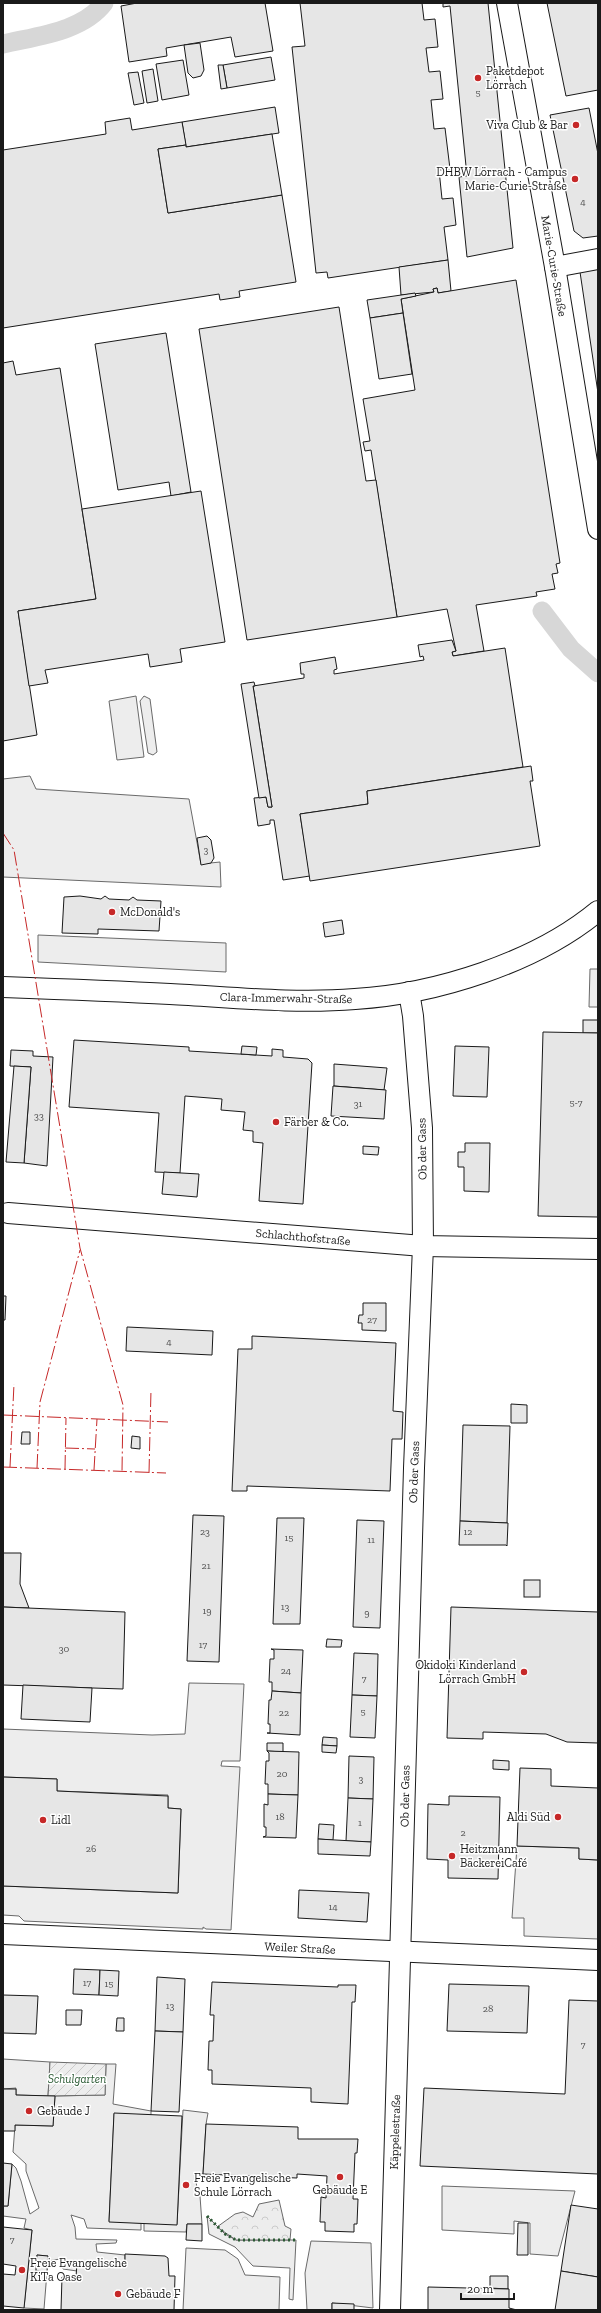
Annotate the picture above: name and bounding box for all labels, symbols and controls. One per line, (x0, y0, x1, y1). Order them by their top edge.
place label: Paketdepot Lörrach (486, 64, 545, 92)
marker: Paketdepot Lörrach (473, 73, 483, 83)
house number: 5 (475, 87, 481, 99)
place label: Viva Club & Bar (485, 118, 568, 132)
marker: Viva Club & Bar (571, 120, 581, 130)
place label: DHBW Lörrach - Campus Marie-Curie-Straße (436, 165, 567, 193)
marker: DHBW Lörrach - Campus Marie-Curie-Straße (570, 174, 580, 184)
house number: 4 (580, 196, 586, 208)
street label: Marie-Curie-Straße (538, 214, 570, 318)
house number: 3 (204, 844, 209, 856)
place label: McDonald's (120, 905, 180, 919)
marker: McDonald's (107, 907, 117, 917)
street label: Clara-Immerwahr-Straße (220, 990, 353, 1006)
house number: 5-7 (570, 1097, 583, 1109)
house number: 31 (354, 1098, 363, 1110)
house number: 33 (34, 1110, 44, 1122)
place label: Färber & Co. (284, 1115, 349, 1129)
marker: Färber & Co. (271, 1117, 281, 1127)
street label: Ob der Gass (414, 1118, 430, 1180)
street label: Schlachthofstraße (255, 1226, 351, 1248)
house number: 27 (367, 1314, 377, 1326)
house number: 4 (166, 1336, 172, 1348)
street label: Ob der Gass (406, 1441, 422, 1503)
house number: 23 (200, 1526, 210, 1538)
house number: 12 (464, 1526, 473, 1538)
house number: 15 (285, 1532, 293, 1544)
house number: 11 (367, 1534, 375, 1546)
house number: 21 (202, 1560, 211, 1572)
house number: 13 (281, 1601, 289, 1613)
house number: 19 (202, 1605, 212, 1617)
house number: 9 (364, 1607, 370, 1619)
house number: 17 (199, 1639, 207, 1651)
house number: 30 (59, 1643, 70, 1655)
place label: Okidoki Kinderland Lörrach GmbH (415, 1658, 516, 1686)
house number: 24 (281, 1665, 292, 1677)
marker: Okidoki Kinderland Lörrach GmbH (519, 1667, 529, 1677)
house number: 7 (362, 1673, 367, 1685)
house number: 5 (360, 1706, 366, 1718)
house number: 22 (279, 1707, 289, 1719)
street label: Ob der Gass (397, 1765, 413, 1827)
house number: 20 (277, 1768, 288, 1780)
house number: 3 (359, 1773, 364, 1785)
place label: Aldi Süd (507, 1810, 550, 1824)
house number: 18 (275, 1811, 285, 1823)
marker: Aldi Süd (553, 1812, 563, 1822)
place label: Lidl (51, 1813, 71, 1827)
marker: Lidl (38, 1815, 48, 1825)
house number: 1 (358, 1817, 362, 1829)
house number: 2 (460, 1827, 466, 1839)
place label: Heitzmann BäckereiCafé (460, 1842, 527, 1870)
house number: 26 (86, 1843, 96, 1855)
marker: Heitzmann BäckereiCafé (447, 1851, 457, 1861)
house number: 14 (328, 1901, 338, 1913)
street label: Weiler Straße (264, 1939, 336, 1957)
house number: 17 (83, 1977, 91, 1989)
house number: 15 (105, 1978, 113, 1990)
house number: 13 (166, 2000, 174, 2012)
house number: 28 (483, 2003, 493, 2015)
house number: 7 (581, 2039, 586, 2051)
park label: Schulgarten (48, 2072, 106, 2086)
street label: Käppelestraße (387, 2094, 403, 2170)
place label: Gebäude J (37, 2104, 91, 2118)
marker: Gebäude J (24, 2106, 34, 2116)
place label: Freie Evangelische Schule Lörrach (194, 2171, 291, 2199)
marker: Gebäude E (335, 2172, 345, 2182)
marker: Freie Evangelische Schule Lörrach (181, 2180, 191, 2190)
place label: Gebäude E (313, 2183, 367, 2197)
house number: 7 (10, 2234, 15, 2246)
place label: Freie Evangelische KiTa Oase (30, 2256, 127, 2284)
marker: Freie Evangelische KiTa Oase (17, 2265, 27, 2275)
scale bar (461, 2275, 514, 2301)
text: 20 m (467, 2282, 494, 2296)
place label: Gebäude F (126, 2287, 181, 2301)
marker: Gebäude F (113, 2289, 123, 2299)

